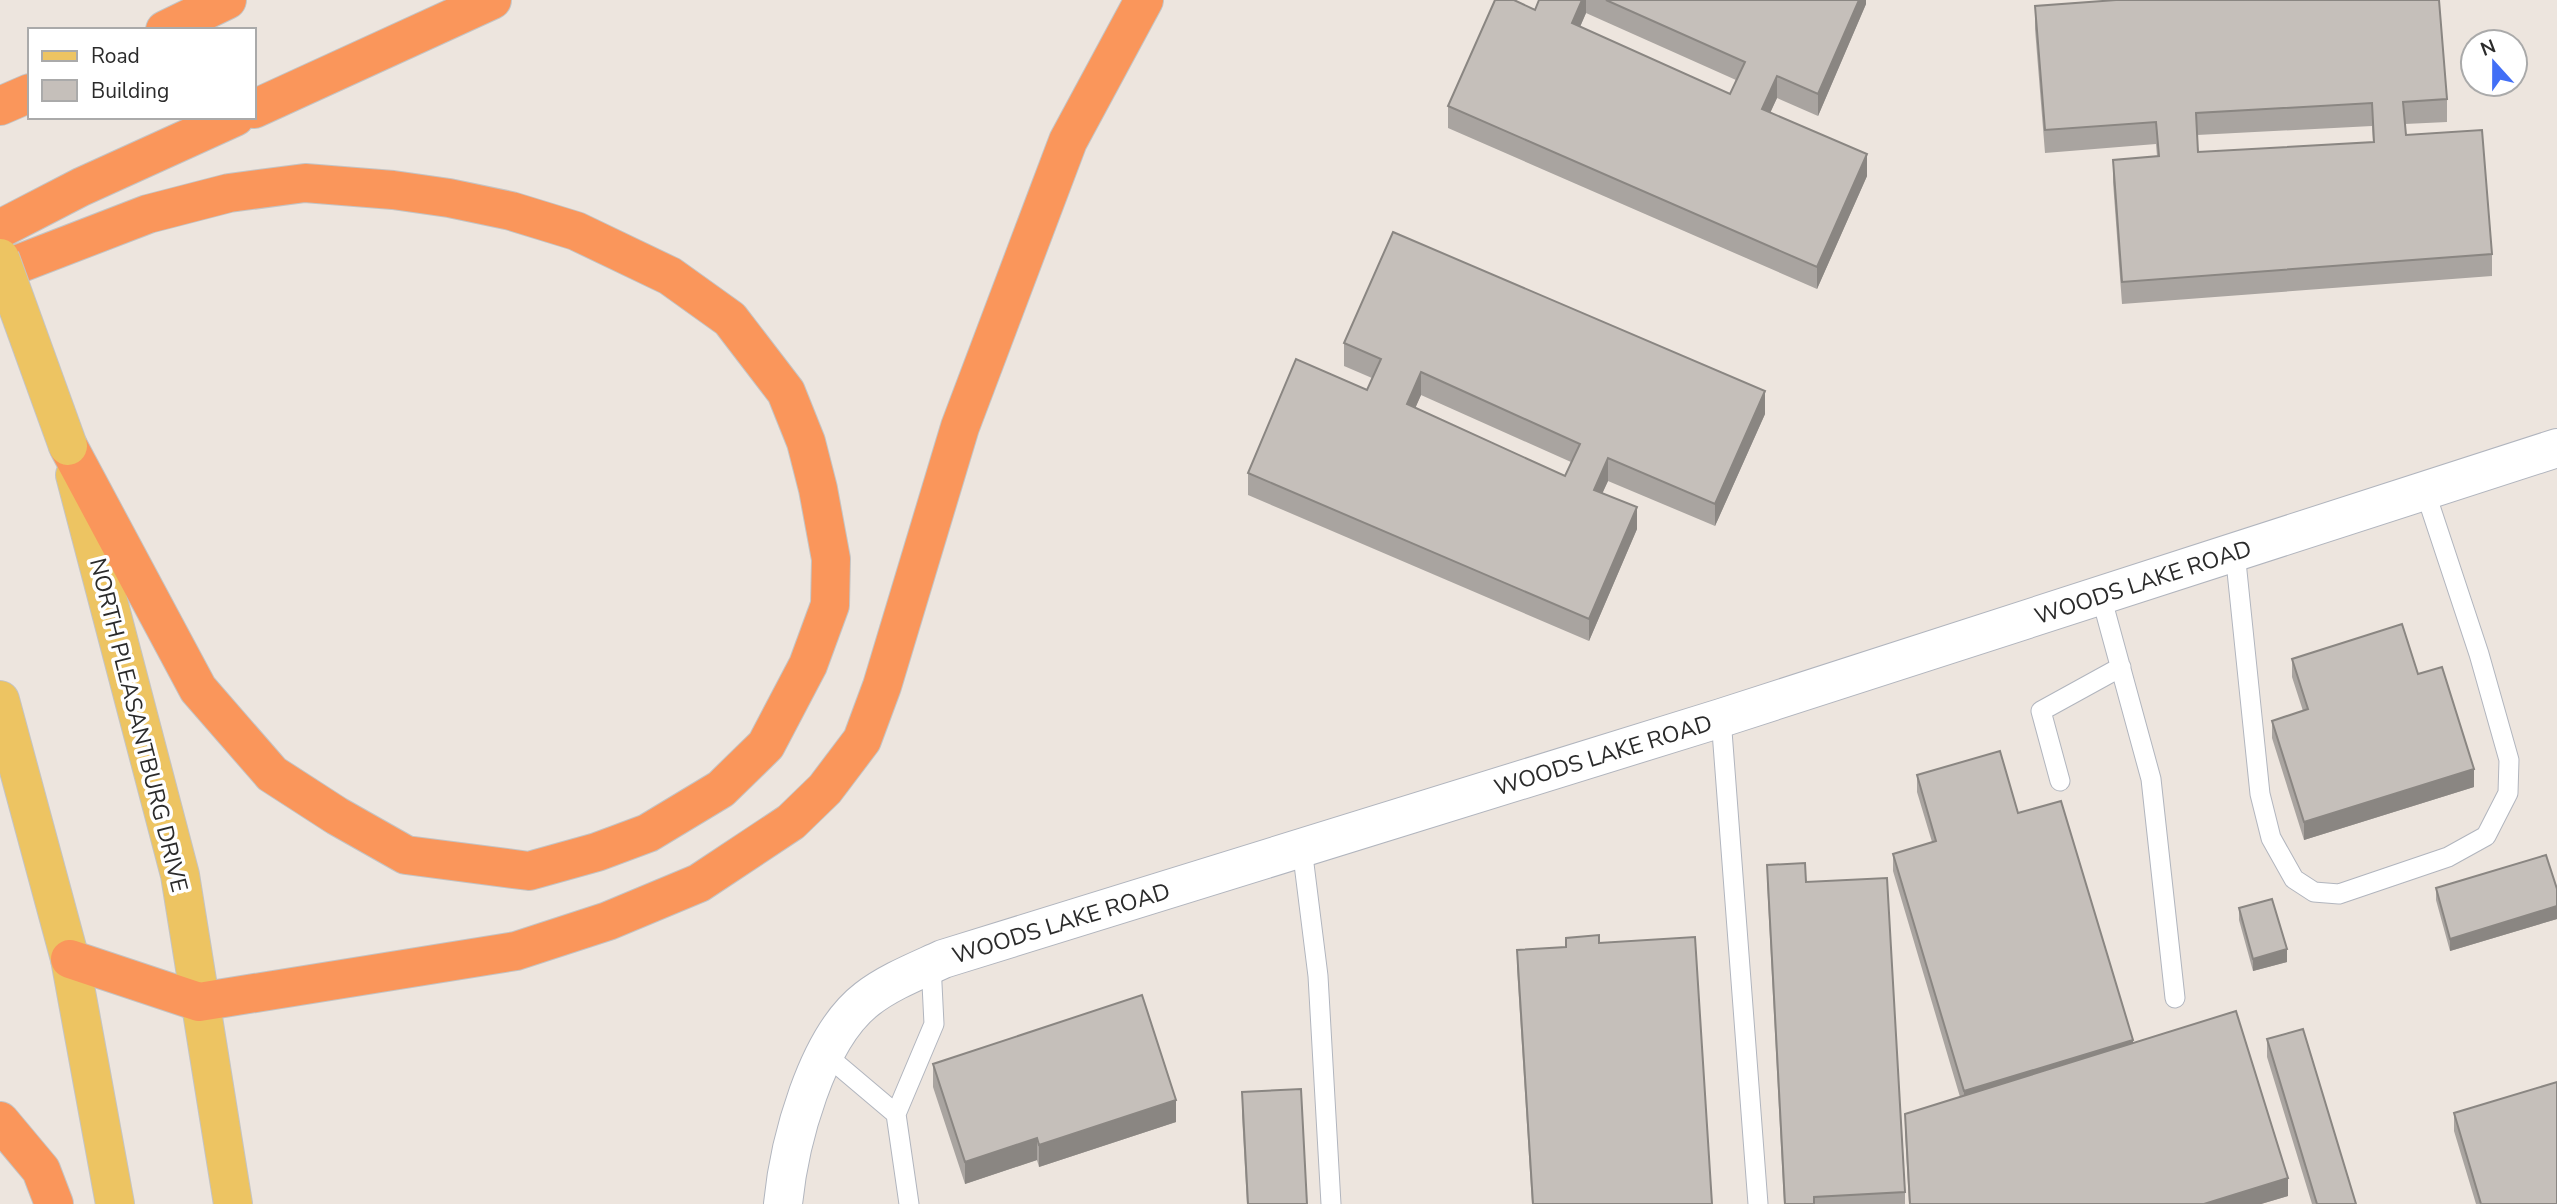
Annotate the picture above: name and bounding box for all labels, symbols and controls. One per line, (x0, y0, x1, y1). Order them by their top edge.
legend (28, 28, 256, 119)
north arrow (2459, 28, 2529, 98)
text: N (2477, 33, 2500, 63)
text: Road (91, 42, 140, 70)
text: Building (91, 77, 169, 105)
street label: WOODS LAKE ROAD (2031, 533, 2256, 632)
street label: NORTH PLEASANTBURG DRIVE (82, 555, 195, 895)
street label: WOODS LAKE ROAD (1490, 708, 1716, 803)
street label: WOODS LAKE ROAD (948, 876, 1174, 971)

